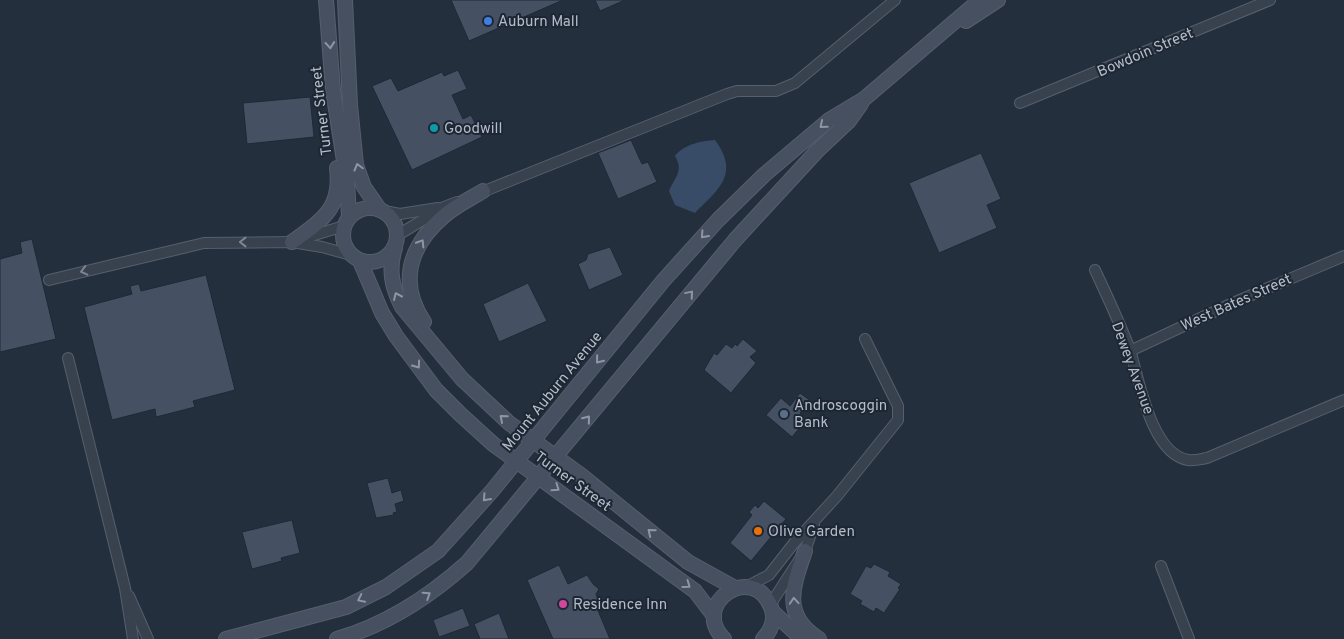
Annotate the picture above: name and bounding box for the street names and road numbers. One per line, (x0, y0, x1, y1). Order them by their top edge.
street label: Bowdoin Street (1095, 25, 1197, 82)
street label: Turner Street (308, 65, 337, 157)
street label: West Bates Street (1178, 270, 1295, 336)
street label: Dewey Avenue (1106, 320, 1157, 418)
street label: Mount Auburn Avenue (499, 328, 607, 456)
street label: Turner Street (530, 448, 614, 516)

